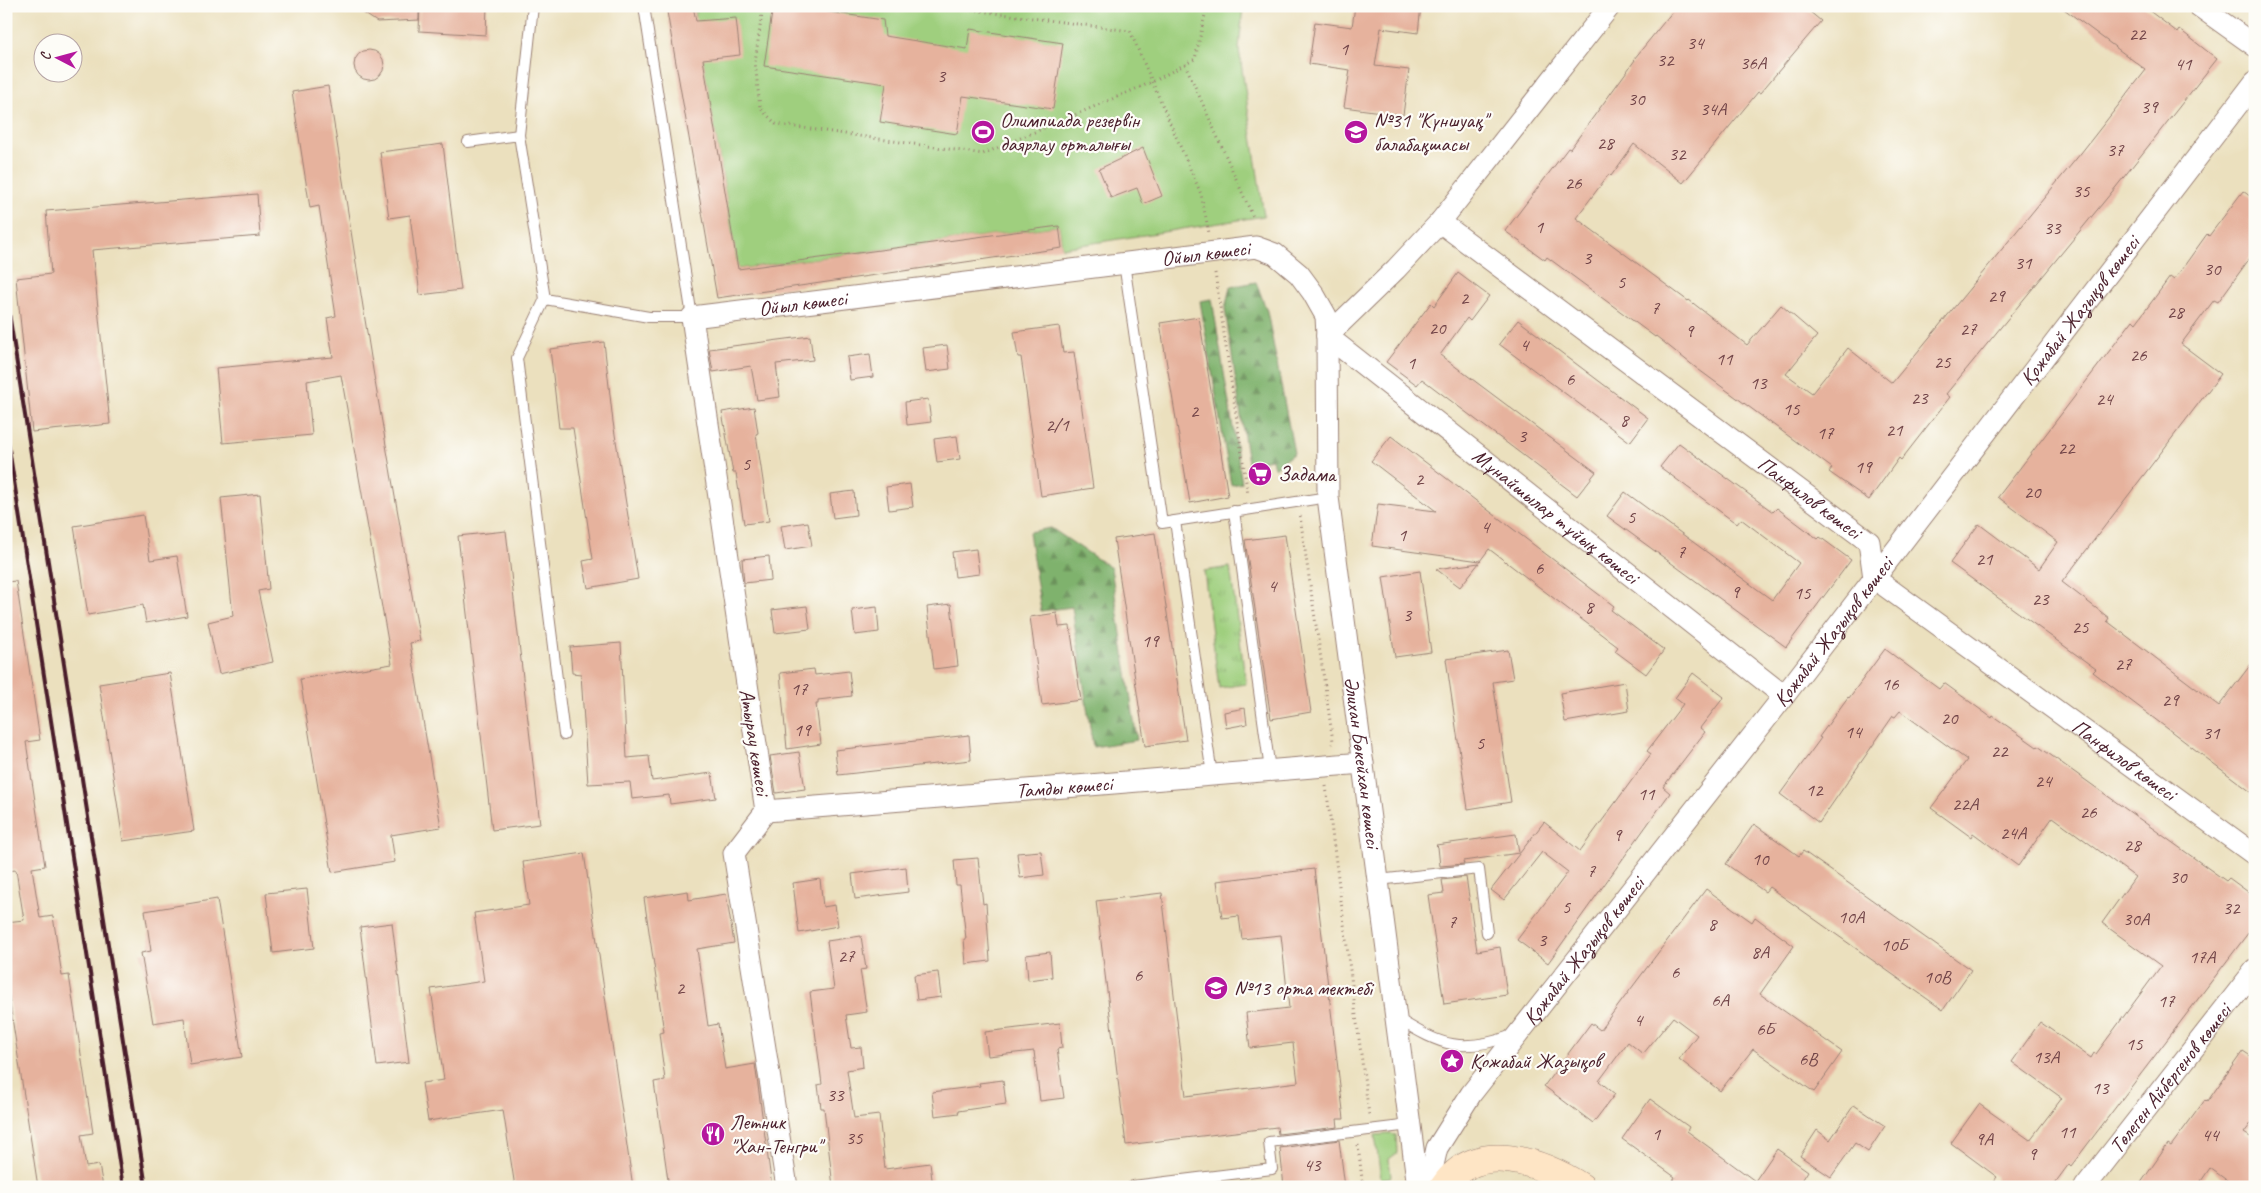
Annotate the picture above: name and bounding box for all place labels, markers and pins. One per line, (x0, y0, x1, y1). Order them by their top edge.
place label: Олимпиада резервін даярлау орталығы (1000, 107, 1141, 157)
place label: №31 "Күншуақ" балабақшасы (1374, 107, 1491, 157)
sports icon: Олимпиада резервін даярлау орталығы (970, 119, 996, 145)
school or university icon: №31 "Күншуақ" балабақшасы (1343, 119, 1369, 145)
supermarket icon: Задама (1247, 461, 1273, 487)
place label: Задама (1278, 461, 1338, 487)
school or university icon: №13 орта мектебі (1203, 975, 1229, 1001)
place label: №13 орта мектебі (1234, 975, 1375, 1001)
place icon: Қожабай Жазықов (1439, 1048, 1465, 1074)
place label: Қожабай Жазықов (1470, 1048, 1605, 1075)
place label: Летник "Хан-Тенгри" (730, 1109, 826, 1159)
restaurant icon: Летник "Хан-Тенгри" (700, 1121, 726, 1147)

